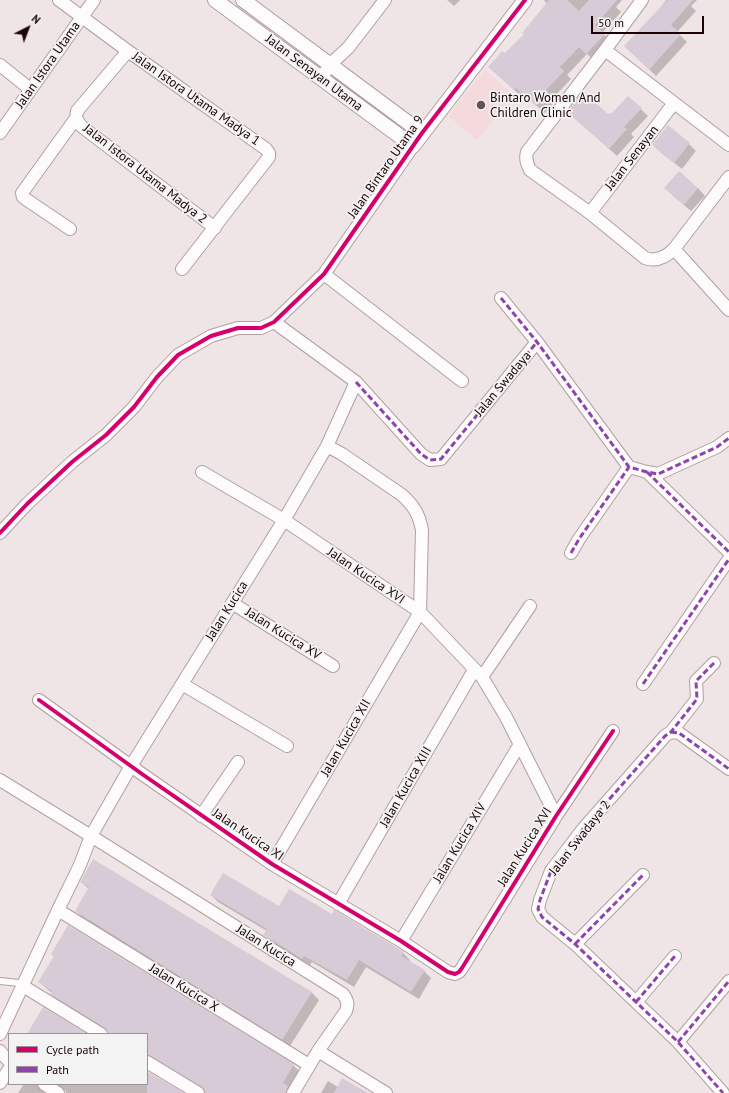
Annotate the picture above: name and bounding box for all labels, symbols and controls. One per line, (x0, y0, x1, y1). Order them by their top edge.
north arrow (8, 8, 48, 48)
scale bar (593, 8, 706, 34)
text: N (29, 11, 43, 27)
text: 50 m (598, 15, 624, 30)
street label: Jalan Istora Utama (12, 19, 84, 111)
street label: Jalan Senayan Utama (262, 31, 366, 115)
street label: Jalan Istora Utama Madya 1 (129, 49, 263, 149)
place label: Bintaro Women And Children Clinic (490, 90, 601, 121)
marker: Bintaro Women And Children Clinic (475, 99, 487, 111)
street label: Jalan Bintaro Utama 9 (345, 113, 427, 221)
street label: Jalan Istora Utama Madya 2 (80, 121, 210, 227)
street label: Jalan Senayan (602, 123, 662, 193)
street label: Jalan Swadaya (471, 348, 535, 420)
street label: Jalan Kucica XVI (324, 544, 408, 608)
street label: Jalan Kucica (203, 578, 251, 644)
street label: Jalan Kucica XV (242, 605, 324, 663)
street label: Jalan Kucica XII (318, 697, 374, 779)
street label: Jalan Kucica XIII (377, 744, 435, 830)
street label: Jalan Swadaya 2 (546, 798, 614, 878)
street label: Jalan Kucica XIV (430, 800, 490, 886)
street label: Jalan Kucica XI (209, 805, 287, 865)
street label: Jalan Kucica XVI (495, 805, 555, 889)
street label: Jalan Kucica (233, 922, 299, 970)
street label: Jalan Kucica X (146, 961, 222, 1015)
legend (8, 1033, 148, 1085)
text: Cycle path (46, 1042, 99, 1057)
text: Path (46, 1062, 69, 1077)

